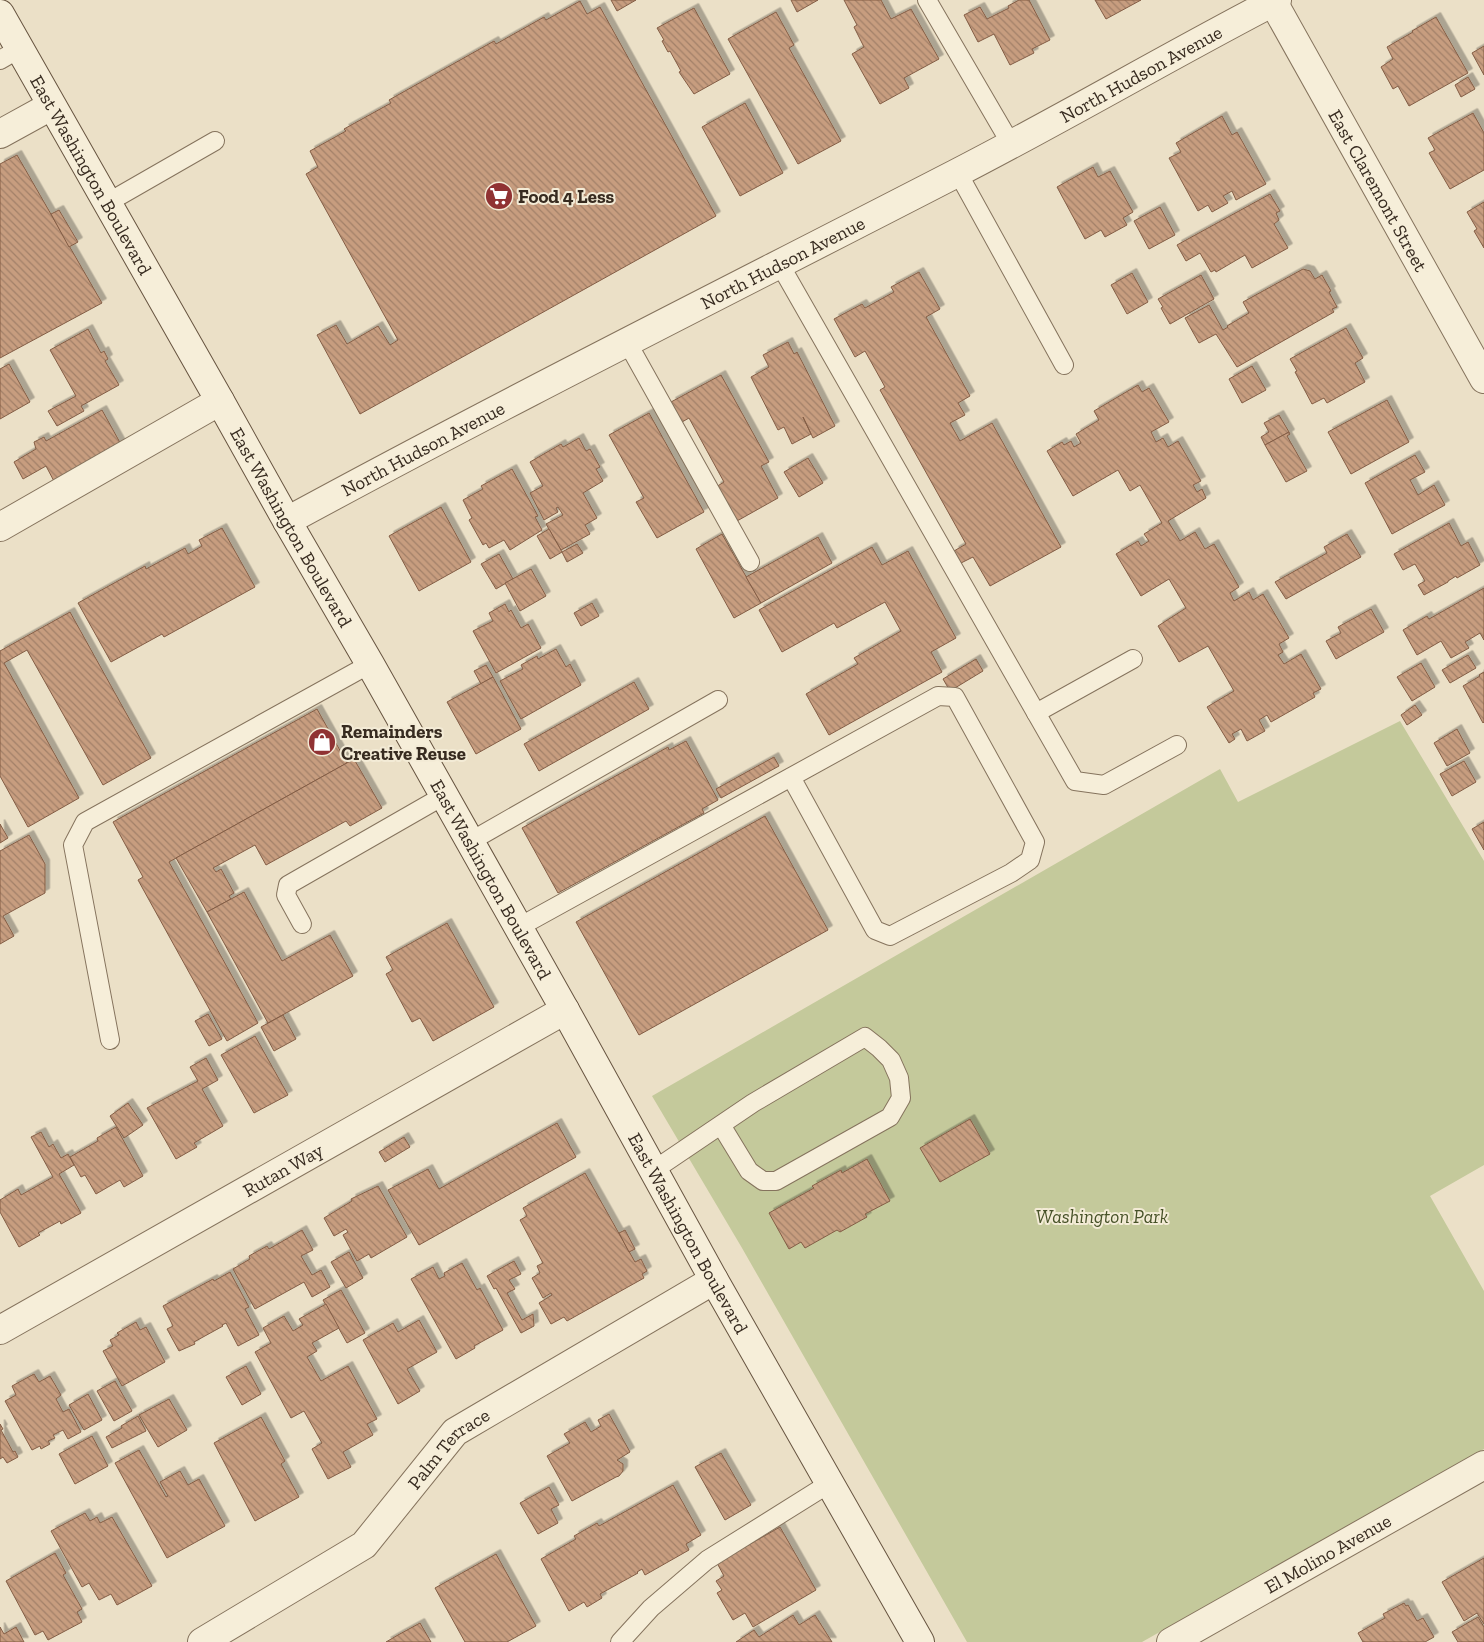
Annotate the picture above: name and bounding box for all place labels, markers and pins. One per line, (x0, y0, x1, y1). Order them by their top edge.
supermarket icon: Food 4 Less (484, 181, 514, 211)
place label: Food 4 Less (518, 185, 615, 208)
place label: Remainders Creative Reuse (341, 720, 466, 765)
shop icon: Remainders Creative Reuse (307, 727, 337, 757)

